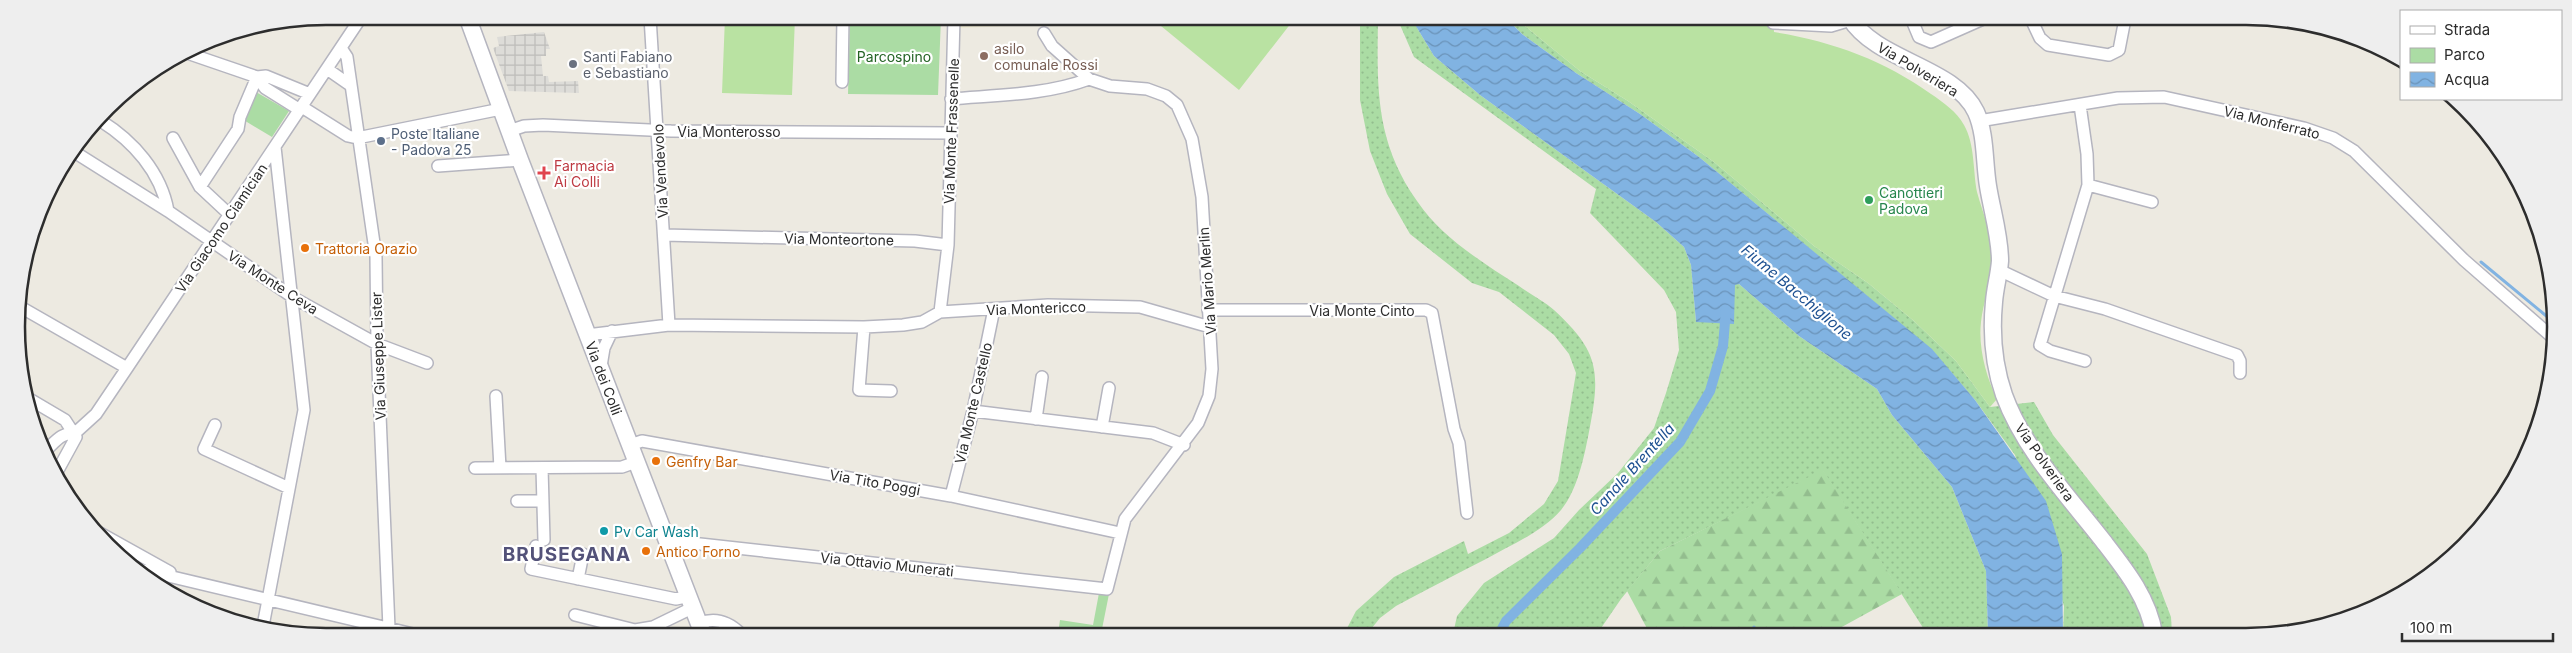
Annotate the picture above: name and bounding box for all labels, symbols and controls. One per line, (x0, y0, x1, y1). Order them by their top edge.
legend (2400, 10, 2562, 100)
text: Strada (2444, 20, 2490, 39)
street label: Via Polveriera (1874, 38, 1962, 100)
place label: asilo comunale Rossi (994, 40, 1098, 73)
text: Parco (2444, 45, 2485, 64)
place label: Santi Fabiano e Sebastiano (583, 48, 672, 81)
park label: Parcospino (857, 48, 931, 65)
marker: asilo comunale Rossi (978, 50, 990, 62)
marker: Santi Fabiano e Sebastiano (567, 58, 579, 70)
street label: Via Monte Frassenelle (940, 58, 962, 204)
text: Acqua (2444, 70, 2489, 89)
street label: Via Monferrato (2222, 102, 2322, 142)
street label: Via Vendevolo (649, 123, 671, 219)
street label: Via Monterosso (677, 123, 781, 140)
place label: Poste Italiane - Padova 25 (391, 125, 480, 158)
marker: Poste Italiane - Padova 25 (375, 135, 387, 147)
place label: Farmacia Ai Colli (554, 157, 615, 190)
street label: Via Giacomo Ciamician (171, 160, 271, 296)
marker: Farmacia Ai Colli (538, 167, 550, 179)
place label: Canottieri Padova (1879, 184, 1943, 217)
marker: Canottieri Padova (1863, 194, 1875, 206)
street label: Via Mario Merlin (1195, 227, 1219, 335)
street label: Via Monteortone (784, 230, 894, 248)
place label: Trattoria Orazio (315, 240, 417, 257)
water label: Fiume Bacchiglione (1738, 240, 1856, 344)
marker: Trattoria Orazio (299, 242, 311, 254)
street label: Via Monte Ceva (225, 246, 321, 318)
street label: Via Giuseppe Lister (367, 292, 389, 420)
street label: Via Montericco (986, 298, 1086, 318)
street label: Via Monte Cinto (1309, 302, 1415, 319)
street label: Via dei Colli (582, 339, 626, 417)
street label: Via Monte Castello (951, 341, 995, 465)
water label: Canale Brentella (1586, 419, 1678, 519)
street label: Via Polveriera (2012, 420, 2078, 504)
place label: Genfry Bar (666, 453, 738, 470)
marker: Genfry Bar (650, 455, 662, 467)
street label: Via Tito Poggi (828, 466, 922, 498)
place label: Pv Car Wash (614, 523, 699, 540)
marker: Pv Car Wash (598, 525, 610, 537)
district label: BRUSEGANA (503, 543, 631, 566)
place label: Antico Forno (656, 543, 741, 560)
marker: Antico Forno (640, 545, 652, 557)
street label: Via Ottavio Munerati (819, 549, 955, 579)
scale bar (2402, 610, 2553, 642)
text: 100 m (2410, 618, 2452, 637)

